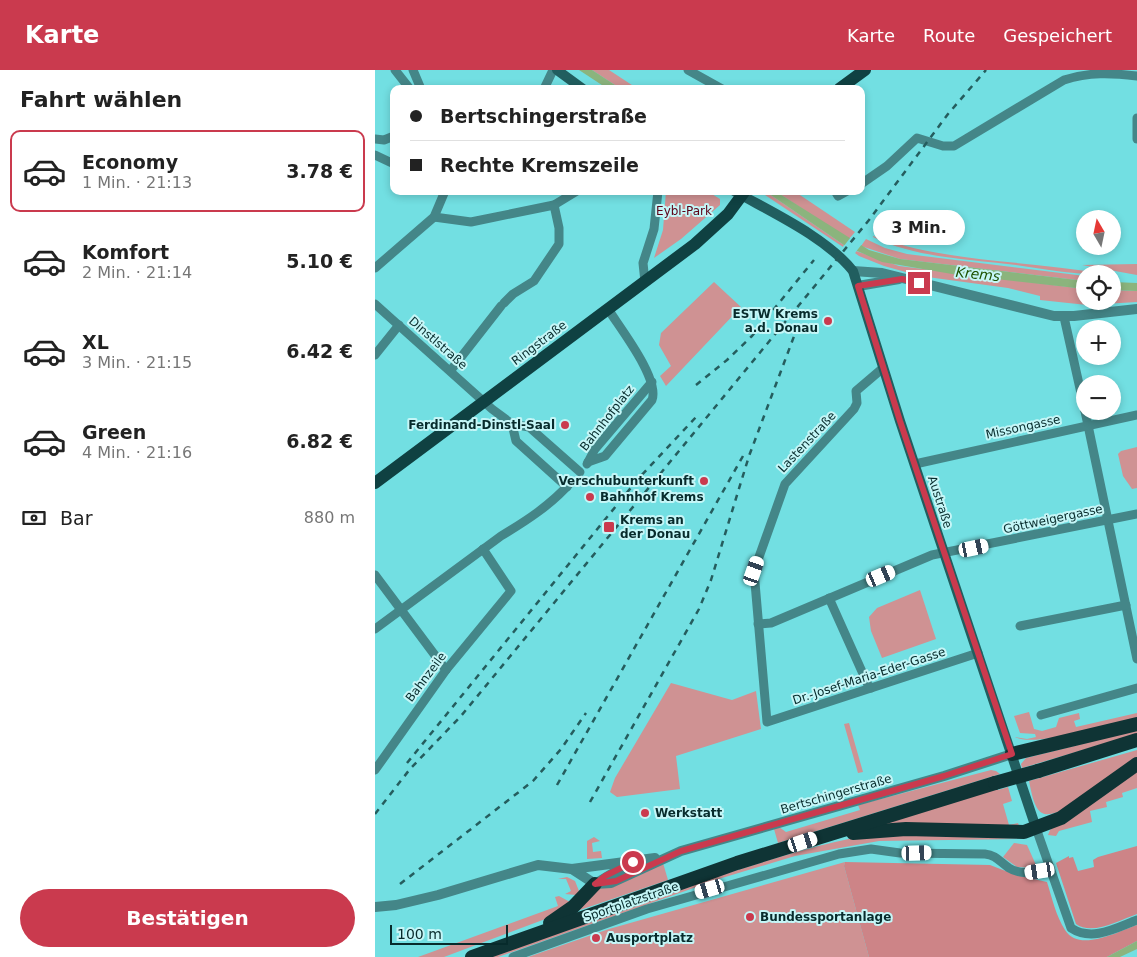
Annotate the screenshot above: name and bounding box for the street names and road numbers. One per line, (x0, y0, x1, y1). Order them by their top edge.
street label: Dinstlstraße (406, 314, 470, 372)
street label: Ringstraße (509, 318, 569, 368)
street label: Bahnhofplatz (577, 382, 637, 454)
street label: Lastenstraße (775, 409, 839, 475)
street label: Missongasse (984, 412, 1062, 442)
street label: Austraße (925, 474, 955, 530)
street label: Göttweigergasse (1002, 502, 1104, 536)
street label: Dr.-Josef-Maria-Eder-Gasse (791, 645, 947, 707)
street label: Bahnzeile (403, 649, 449, 705)
street label: Bertschingerstraße (779, 771, 893, 817)
street label: Sportplatzstraße (582, 879, 680, 925)

